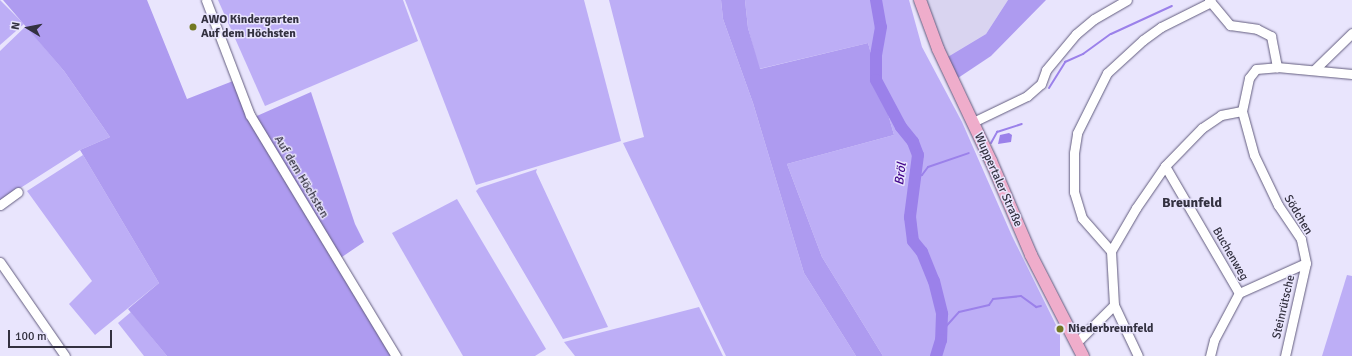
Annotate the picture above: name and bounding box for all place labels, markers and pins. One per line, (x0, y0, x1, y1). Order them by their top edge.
place label: AWO Kindergarten Auf dem Höchsten (201, 13, 299, 41)
marker: AWO Kindergarten Auf dem Höchsten (188, 22, 198, 32)
place label: Niederbreunfeld (1068, 322, 1154, 336)
marker: Niederbreunfeld (1055, 324, 1065, 334)

